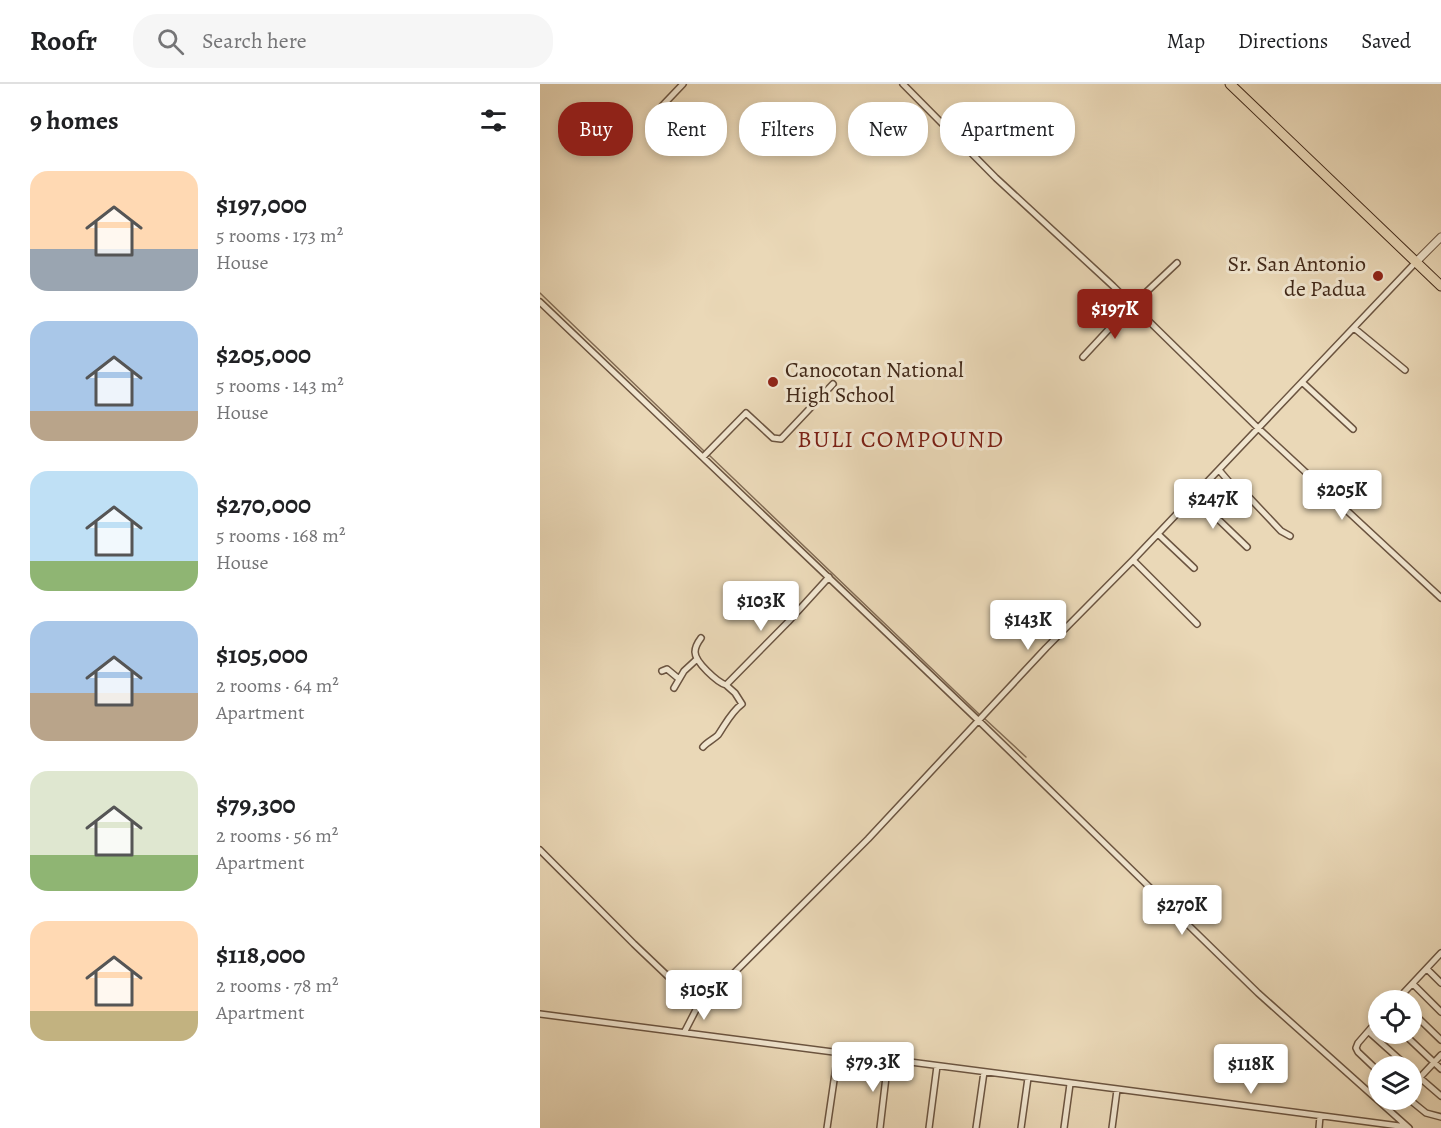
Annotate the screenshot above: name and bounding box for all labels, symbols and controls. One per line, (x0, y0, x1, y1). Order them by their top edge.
search box (133, 14, 553, 68)
text: Roofr (30, 22, 97, 60)
icon: search (154, 25, 187, 58)
text: Search here (202, 26, 307, 56)
text: Map (1167, 27, 1205, 55)
text: Directions (1238, 27, 1328, 55)
text: Saved (1361, 27, 1411, 55)
chip: Buy (558, 102, 633, 156)
chip: Rent (645, 102, 727, 156)
chip: Filters (739, 102, 836, 156)
chip: New (848, 102, 928, 156)
chip: Apartment (940, 102, 1075, 156)
text: 9 homes (30, 103, 119, 138)
icon: filters (477, 104, 510, 137)
text: $197,000 (216, 187, 307, 222)
icon: home (78, 195, 150, 267)
text: 5 rooms · 173 m² (216, 222, 343, 249)
text: House (216, 249, 268, 276)
place label: Sr. San Antonio de Padua (1227, 249, 1367, 304)
marker: Sr. San Antonio de Padua (1371, 269, 1385, 283)
pin: $197K (1073, 289, 1157, 340)
text: $197K (1091, 295, 1139, 322)
text: $205,000 (216, 337, 311, 372)
icon: home (78, 345, 150, 417)
place label: Canocotan National High School (785, 355, 964, 410)
text: 5 rooms · 143 m² (216, 372, 344, 399)
marker: Canocotan National High School (766, 375, 780, 389)
text: House (216, 399, 268, 426)
district label: BULI COMPOUND (797, 423, 1005, 455)
pin: $205K (1300, 470, 1384, 521)
text: $205K (1317, 476, 1367, 503)
pin: $247K (1171, 479, 1255, 530)
text: $247K (1188, 485, 1238, 512)
text: $270,000 (216, 487, 311, 522)
icon: home (78, 495, 150, 567)
text: 5 rooms · 168 m² (216, 522, 345, 549)
text: House (216, 549, 268, 576)
pin: $103K (719, 581, 803, 632)
text: $103K (737, 587, 785, 614)
pin: $143K (986, 600, 1070, 651)
text: $143K (1004, 606, 1052, 633)
text: $105,000 (216, 637, 308, 672)
icon: home (78, 645, 150, 717)
text: 2 rooms · 64 m² (216, 672, 339, 699)
text: Apartment (216, 699, 305, 726)
text: $79,300 (216, 787, 296, 822)
icon: home (78, 795, 150, 867)
text: 2 rooms · 56 m² (216, 822, 338, 849)
text: Apartment (216, 849, 305, 876)
pin: $270K (1140, 885, 1224, 936)
text: $270K (1157, 891, 1207, 918)
text: $118,000 (216, 937, 305, 972)
icon: home (78, 945, 150, 1017)
pin: $105K (662, 970, 746, 1021)
text: 2 rooms · 78 m² (216, 972, 339, 999)
text: $105K (680, 976, 728, 1003)
map controls (1368, 990, 1422, 1110)
button: locate (1368, 990, 1422, 1044)
text: Apartment (216, 999, 305, 1026)
pin: $79.3K (824, 1042, 922, 1093)
pin: $118K (1209, 1044, 1293, 1095)
text: $79.3K (846, 1048, 900, 1075)
text: $118K (1228, 1050, 1274, 1077)
button: layers (1368, 1056, 1422, 1110)

